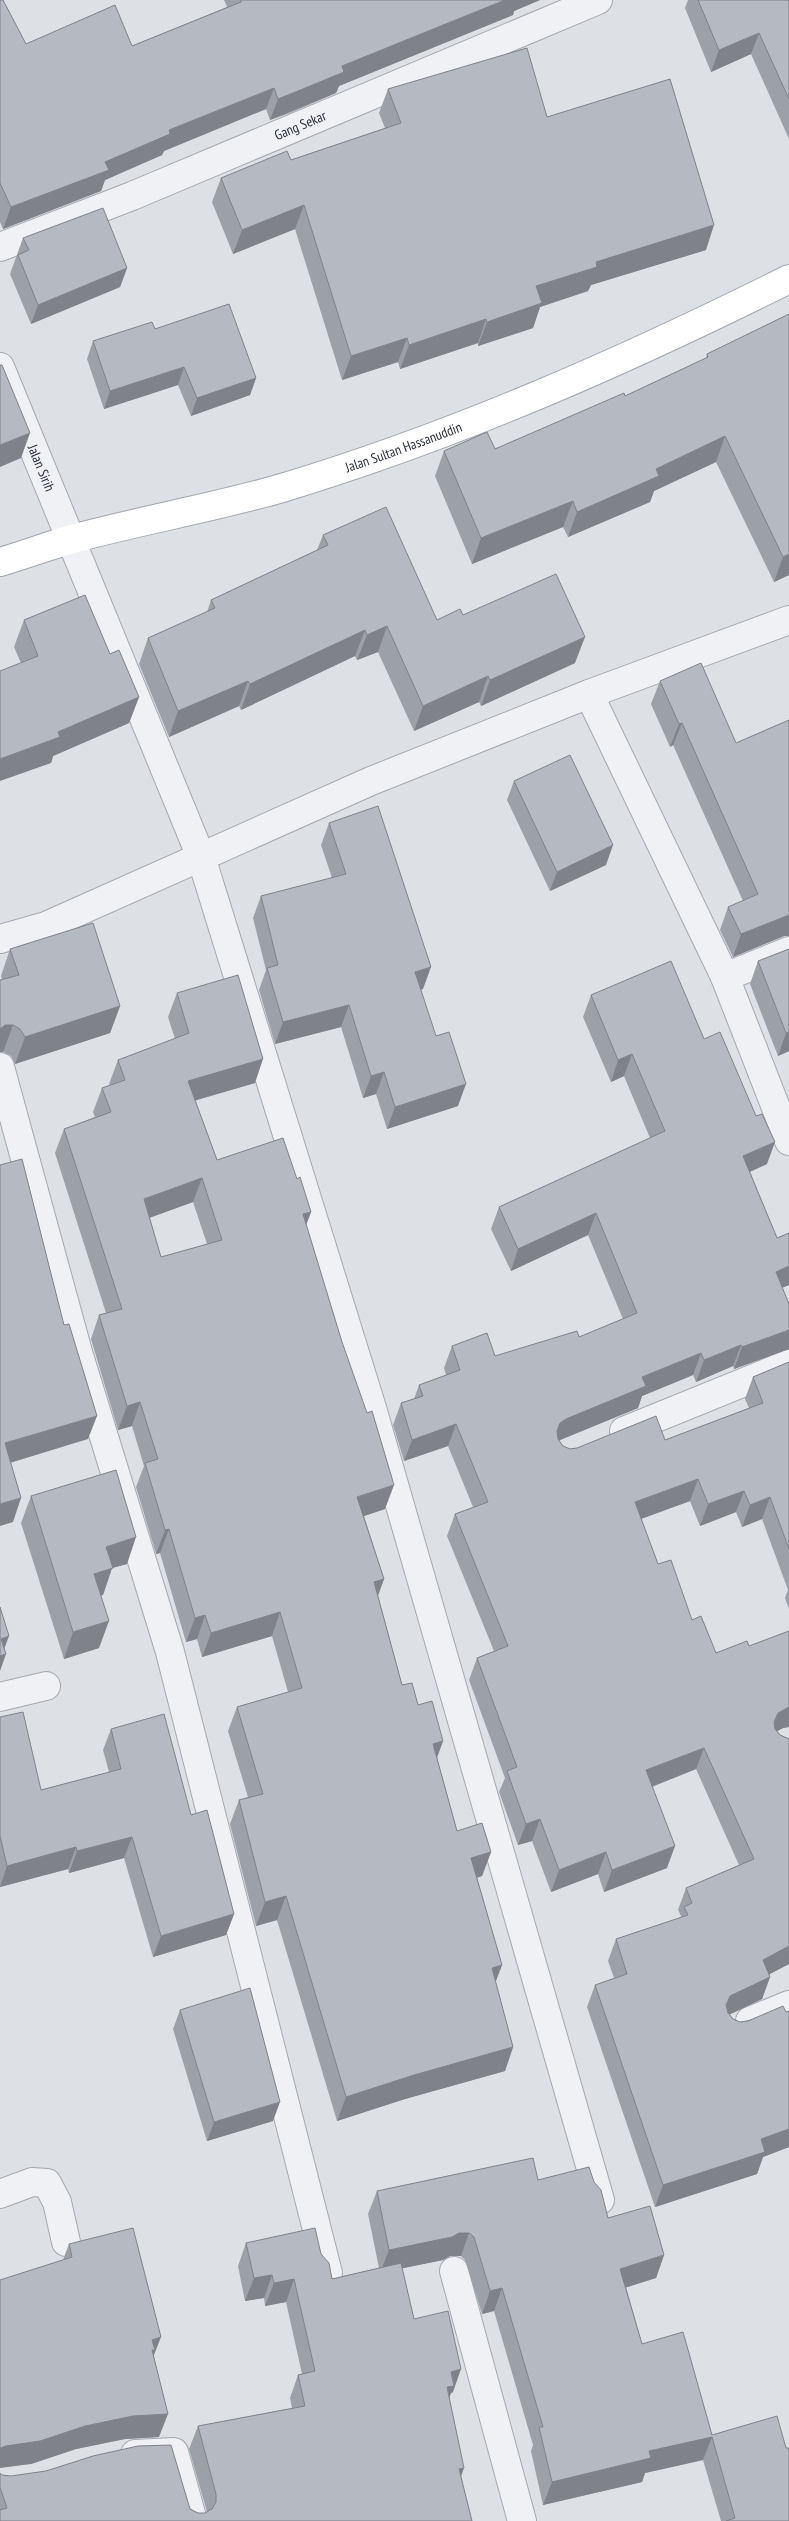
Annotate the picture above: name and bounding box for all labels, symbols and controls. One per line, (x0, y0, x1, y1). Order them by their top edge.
street label: Gang Sekar (272, 106, 329, 144)
street label: Jalan Sultan Hassanuddin (342, 418, 464, 477)
street label: Jalan Sirih (23, 441, 59, 494)

